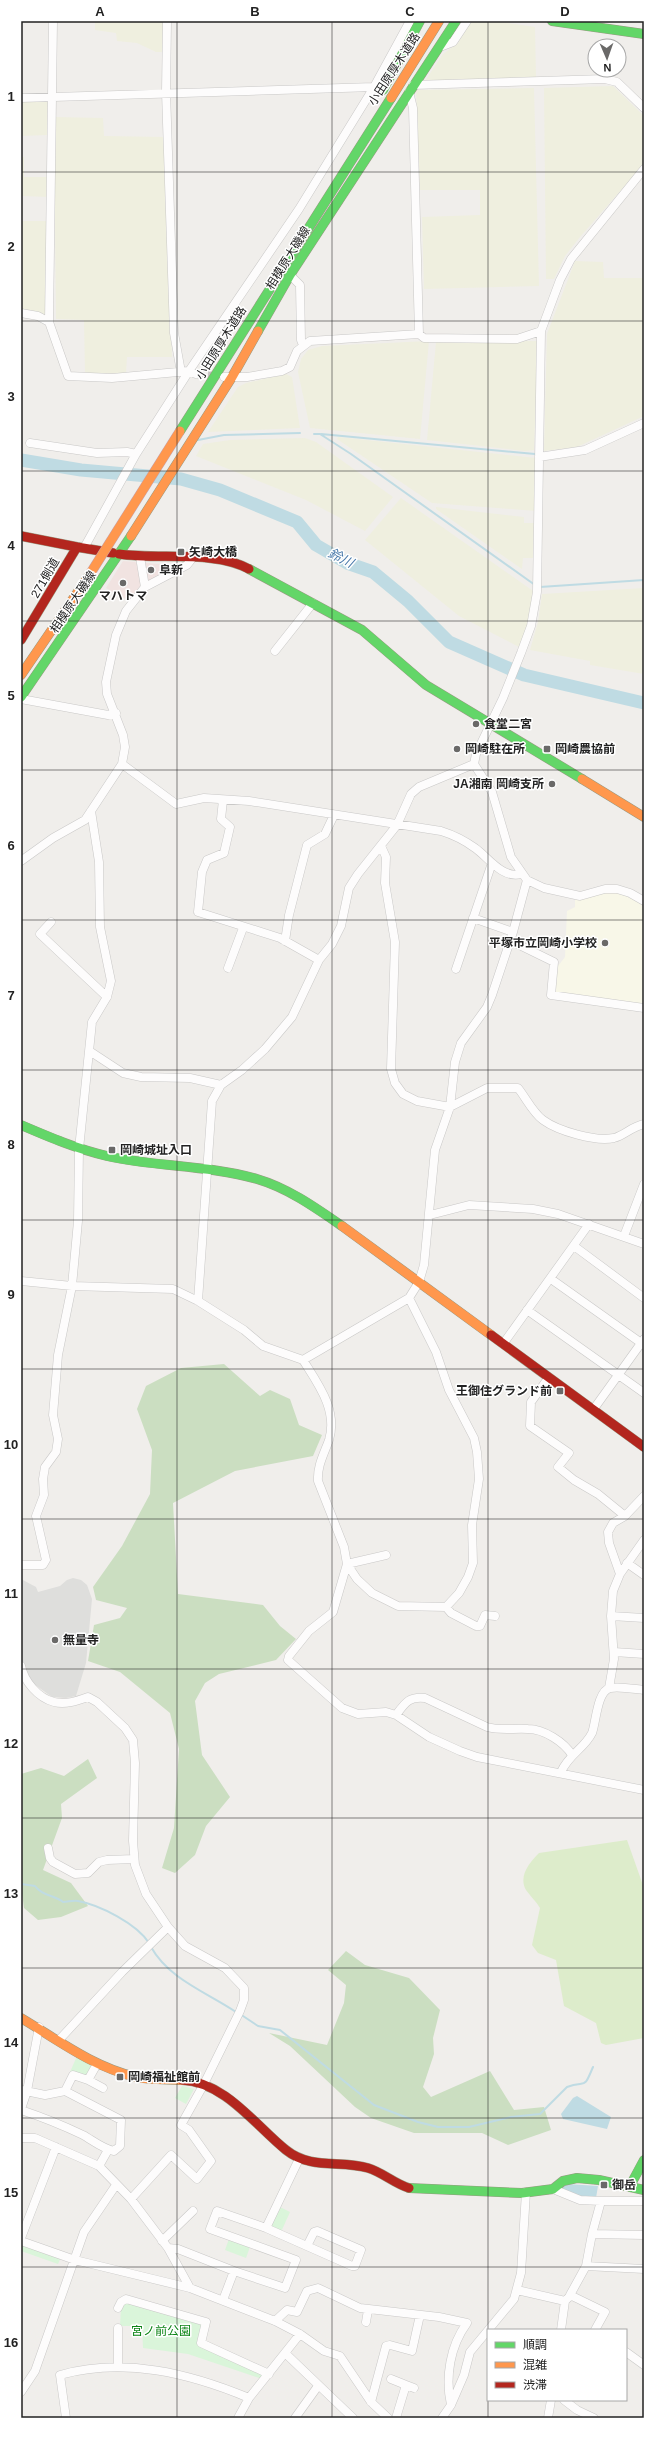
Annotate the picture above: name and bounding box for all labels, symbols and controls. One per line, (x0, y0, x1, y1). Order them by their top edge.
text: A (95, 4, 105, 19)
text: B (250, 4, 260, 19)
text: C (405, 4, 415, 19)
text: D (560, 4, 570, 19)
street label: 小田原厚木道路 (365, 30, 423, 108)
north arrow (587, 38, 627, 78)
text: N (603, 62, 612, 74)
text: 1 (7, 89, 15, 104)
street label: 相模原大磯線 (263, 224, 313, 292)
text: 2 (7, 239, 15, 254)
street label: 小田原厚木道路 (193, 304, 249, 382)
text: 3 (7, 389, 15, 404)
text: 4 (7, 538, 15, 553)
place label: 矢崎大橋 (189, 545, 238, 559)
water label: 鈴川 (326, 545, 358, 571)
marker: 矢崎大橋 (176, 547, 186, 557)
street label: 271側道 (28, 555, 62, 601)
place label: 阜新 (159, 563, 183, 577)
marker: 阜新 (146, 565, 156, 575)
street label: 相模原大磯線 (47, 568, 99, 636)
marker: マハトマ (118, 578, 128, 588)
place label: マハトマ (99, 589, 147, 603)
text: 5 (7, 688, 15, 703)
place label: 食堂二宮 (484, 717, 532, 731)
marker: 食堂二宮 (471, 719, 481, 729)
place label: 岡崎駐在所 (465, 742, 525, 756)
place label: 岡崎農協前 (555, 742, 615, 756)
marker: 岡崎駐在所 (452, 744, 462, 754)
marker: 岡崎農協前 (542, 744, 552, 754)
place label: JA湘南 岡崎支所 (453, 777, 544, 791)
marker: JA湘南 岡崎支所 (547, 779, 557, 789)
text: 6 (7, 838, 15, 853)
place label: 平塚市立岡崎小学校 (489, 936, 597, 950)
marker: 平塚市立岡崎小学校 (600, 938, 610, 948)
text: 7 (7, 988, 15, 1003)
text: 8 (7, 1137, 15, 1152)
place label: 岡崎城址入口 (120, 1143, 192, 1157)
marker: 岡崎城址入口 (107, 1145, 117, 1155)
text: 9 (7, 1287, 15, 1302)
place label: 王御住グランド前 (456, 1384, 552, 1398)
marker: 王御住グランド前 (555, 1386, 565, 1396)
text: 10 (4, 1437, 18, 1452)
text: 11 (4, 1586, 18, 1601)
place label: 無量寺 (63, 1633, 99, 1647)
marker: 無量寺 (50, 1635, 60, 1645)
text: 12 (4, 1736, 18, 1751)
text: 13 (4, 1886, 18, 1901)
text: 14 (4, 2035, 19, 2050)
place label: 岡崎福祉館前 (128, 2070, 200, 2084)
marker: 岡崎福祉館前 (115, 2072, 125, 2082)
place label: 御岳 (612, 2178, 636, 2192)
marker: 御岳 (599, 2180, 609, 2190)
text: 15 (4, 2185, 18, 2200)
park label: 宮ノ前公園 (131, 2324, 191, 2338)
legend (487, 2329, 627, 2401)
text: 16 (4, 2335, 18, 2350)
text: 順調 (523, 2338, 547, 2352)
text: 混雑 (523, 2358, 547, 2372)
text: 渋滞 (523, 2378, 547, 2392)

